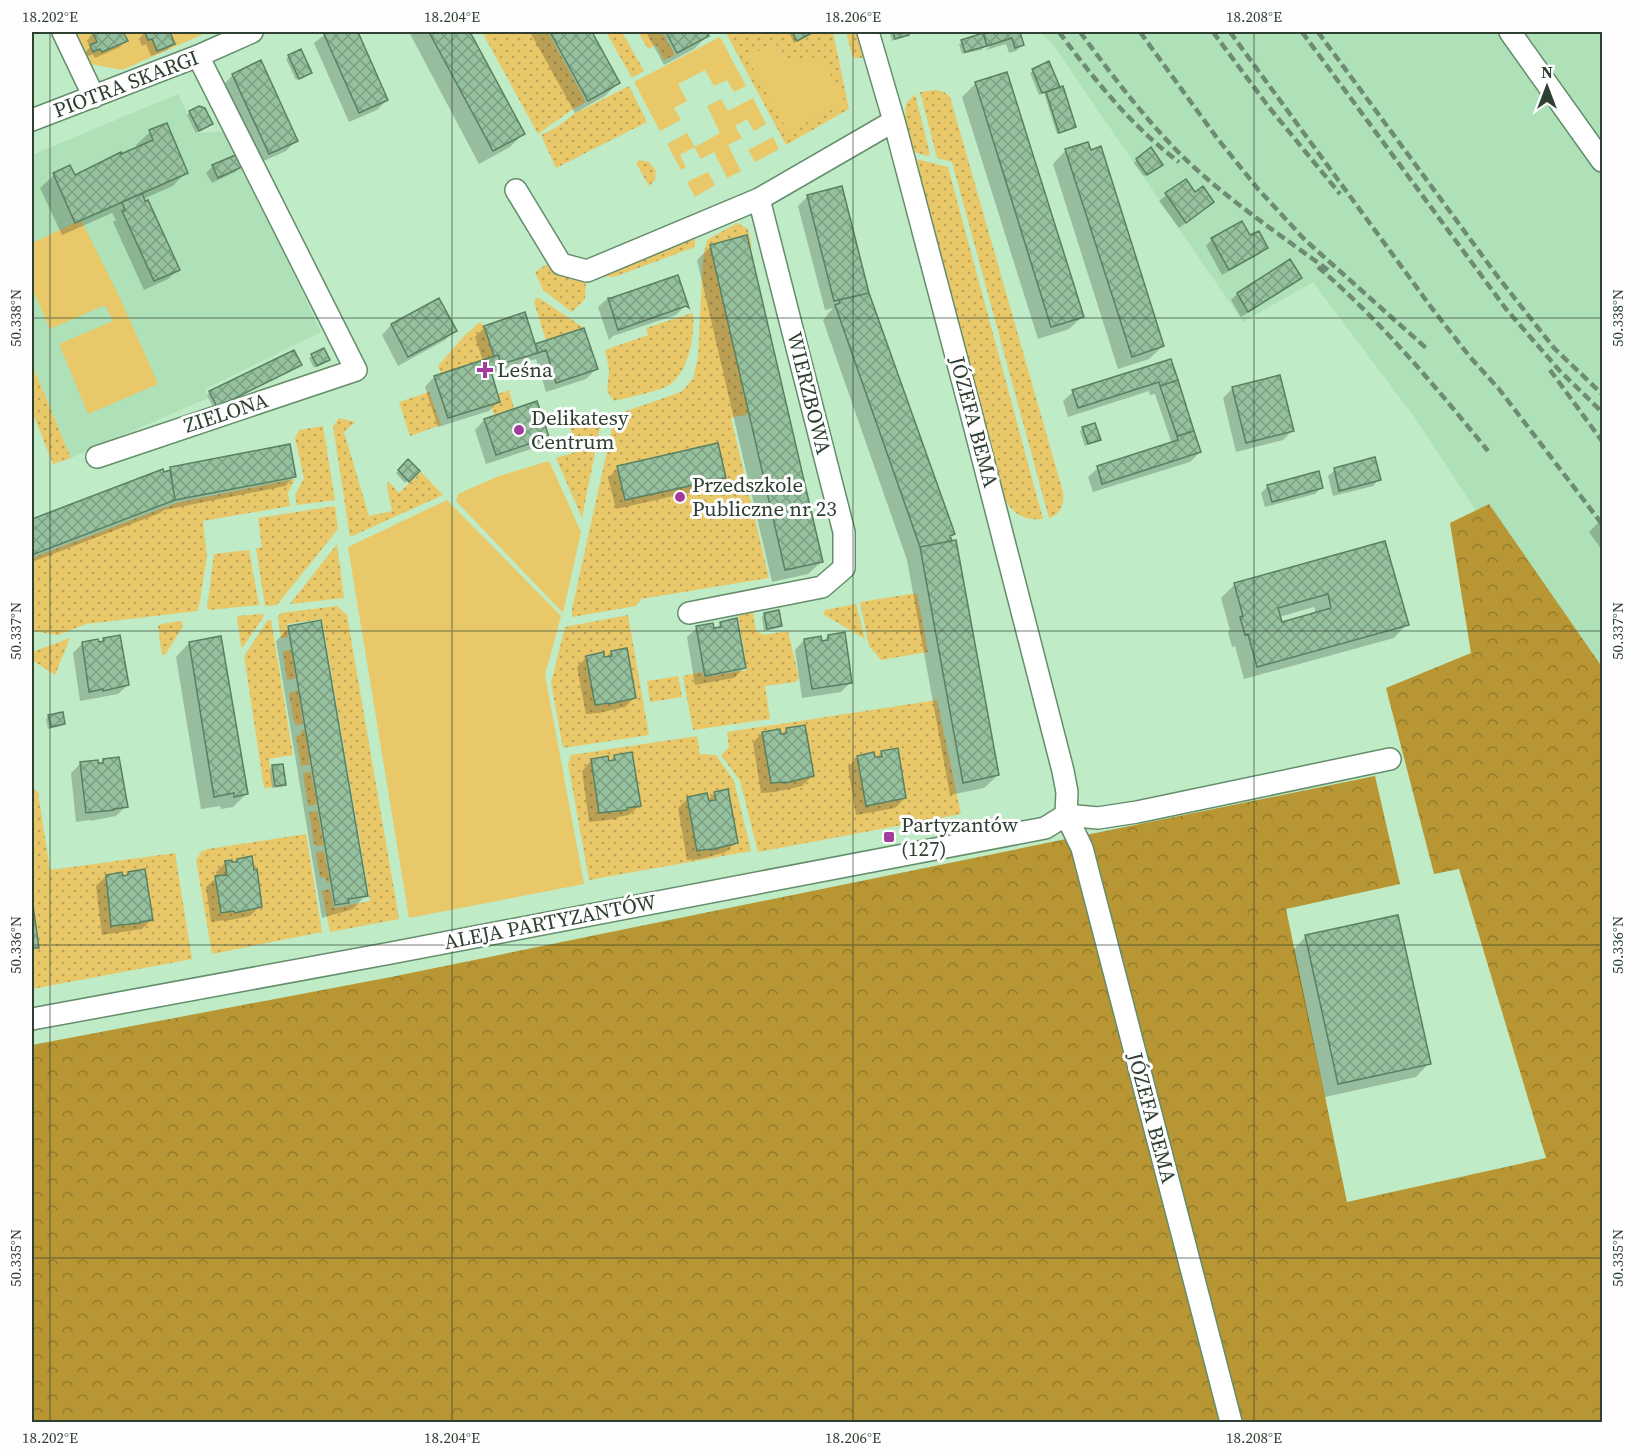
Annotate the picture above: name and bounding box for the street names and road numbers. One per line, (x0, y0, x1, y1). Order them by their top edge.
street label: PIOTRA SKARGI (49, 43, 203, 125)
street label: WIERZBOWA (780, 329, 839, 457)
street label: JÓZEFA BEMA (943, 352, 1006, 491)
street label: ZIELONA (180, 385, 272, 440)
street label: ALEJA PARTYZANTÓW (441, 887, 659, 956)
street label: JÓZEFA BEMA (1121, 1048, 1184, 1187)

